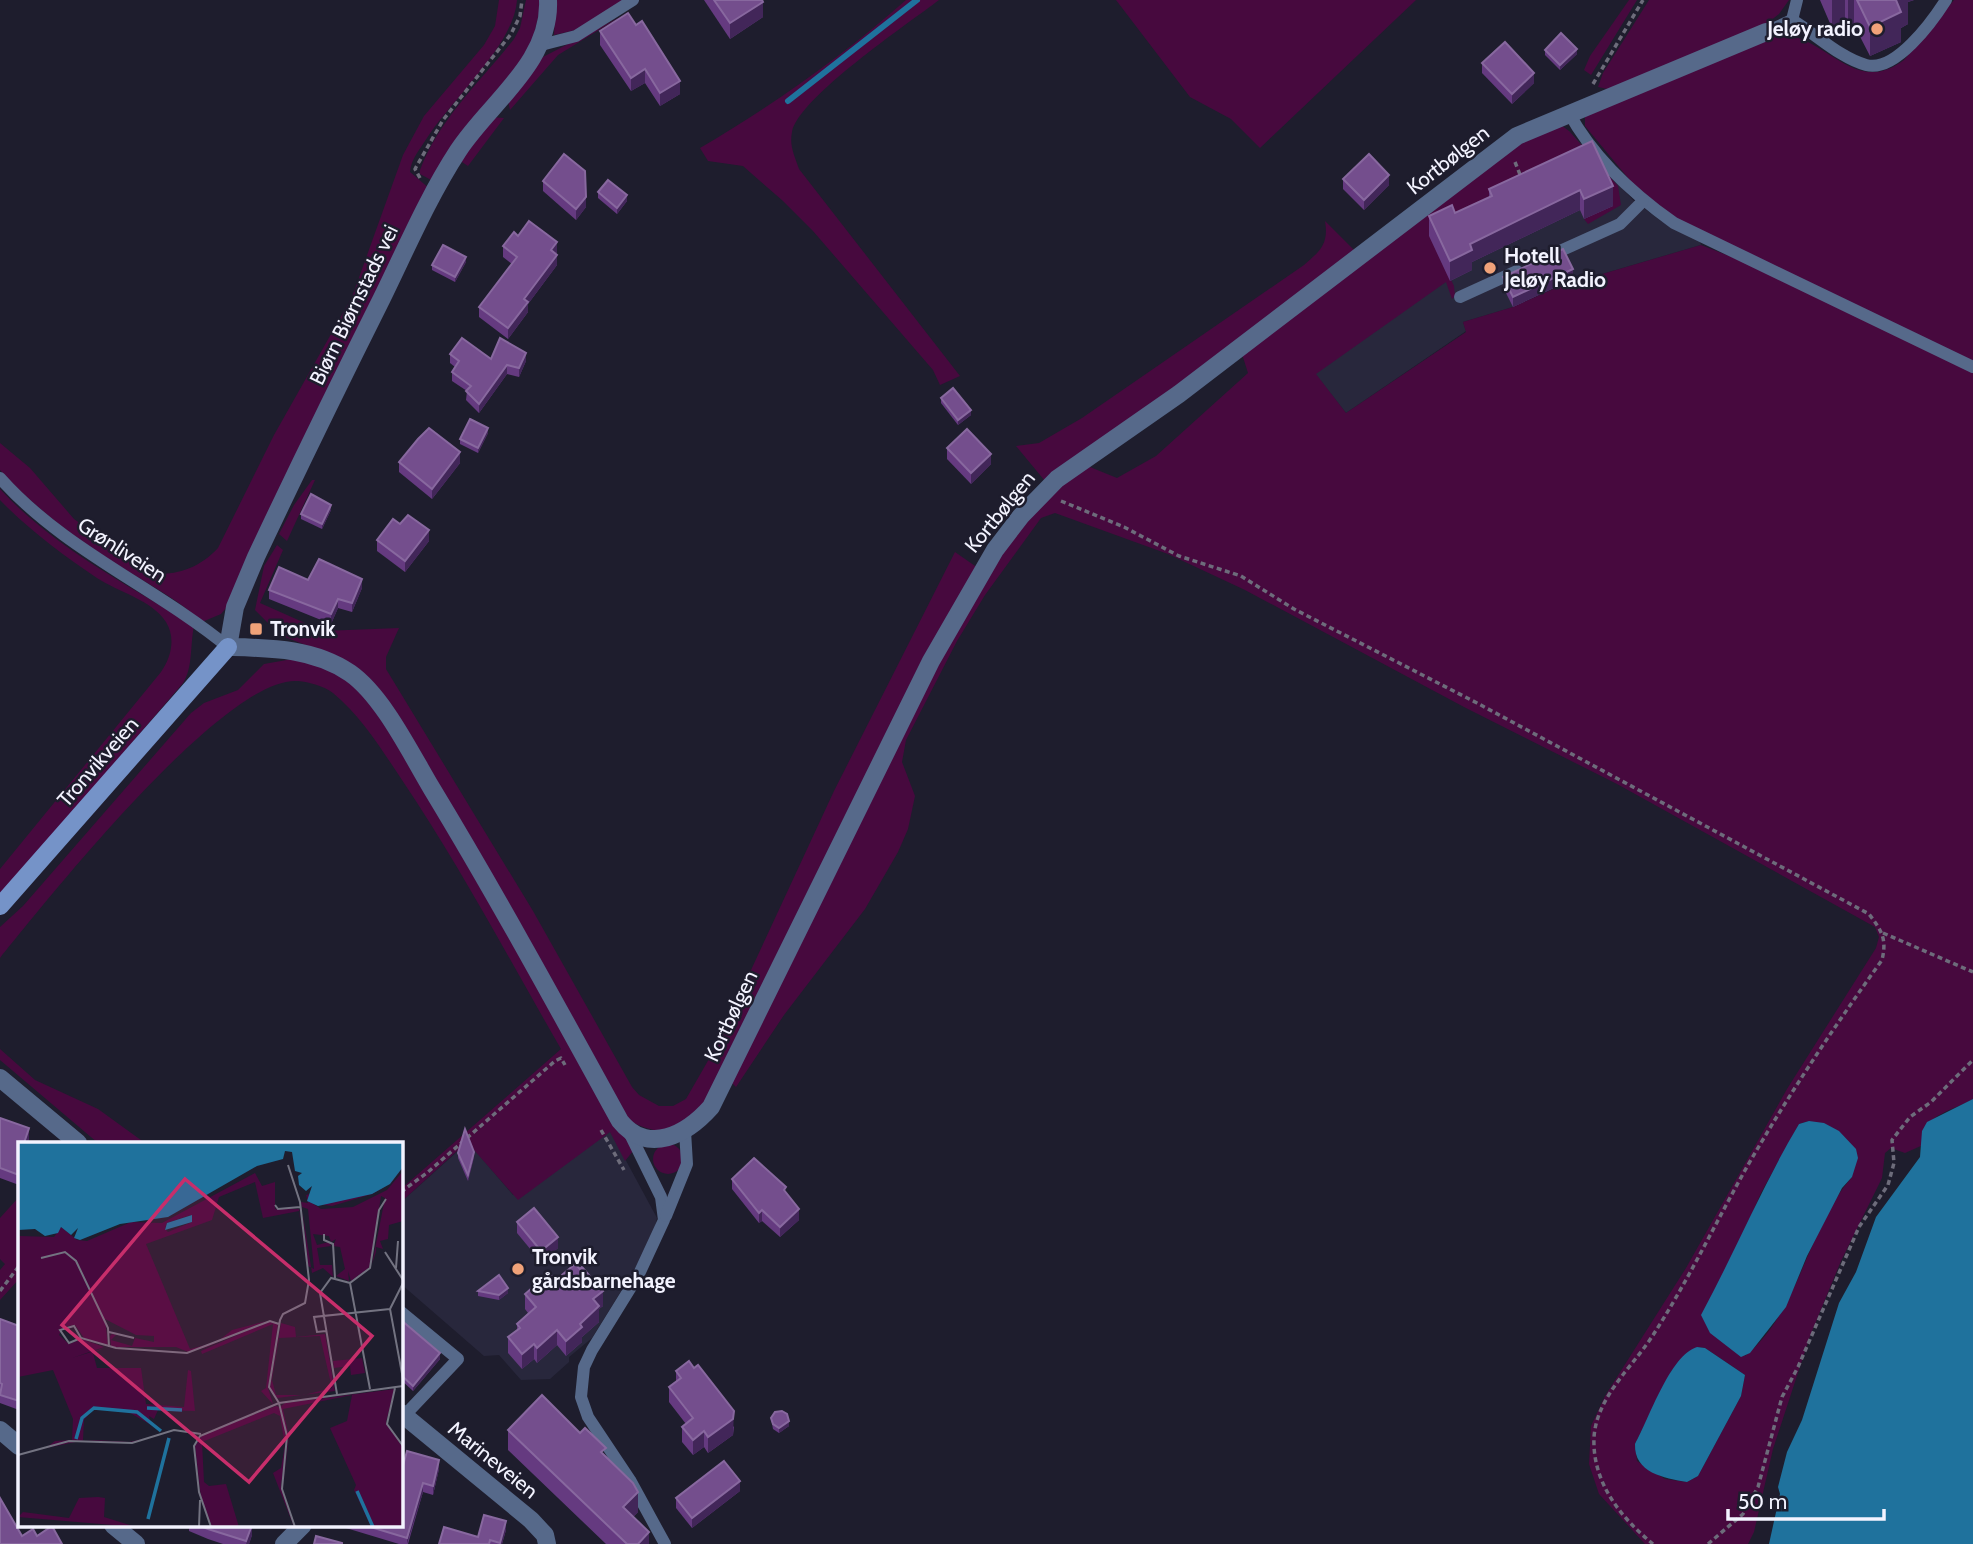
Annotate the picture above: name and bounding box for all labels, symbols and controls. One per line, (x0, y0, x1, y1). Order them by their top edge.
place label: Jeløy radio (1766, 16, 1863, 41)
marker: Jeløy radio (1869, 21, 1885, 37)
street label: Kortbølgen (1402, 120, 1494, 199)
street label: Biørn Biørnstads vei (304, 221, 403, 389)
place label: Hotell Jeløy Radio (1503, 243, 1606, 292)
marker: Hotell Jeløy Radio (1482, 260, 1498, 276)
street label: Kortbølgen (959, 466, 1040, 557)
street label: Grønliveien (73, 512, 171, 588)
place label: Tronvik (270, 616, 336, 641)
marker: Tronvik (248, 621, 264, 637)
street label: Tronvikveien (52, 712, 143, 812)
street label: Kortbølgen (699, 966, 762, 1065)
inset map (18, 1142, 402, 1526)
place label: Tronvik gårdsbarnehage (532, 1244, 676, 1293)
marker: Tronvik gårdsbarnehage (510, 1261, 526, 1277)
street label: Marineveien (443, 1416, 543, 1503)
scale bar (1728, 1478, 1884, 1522)
text: 50 m (1738, 1489, 1787, 1514)

